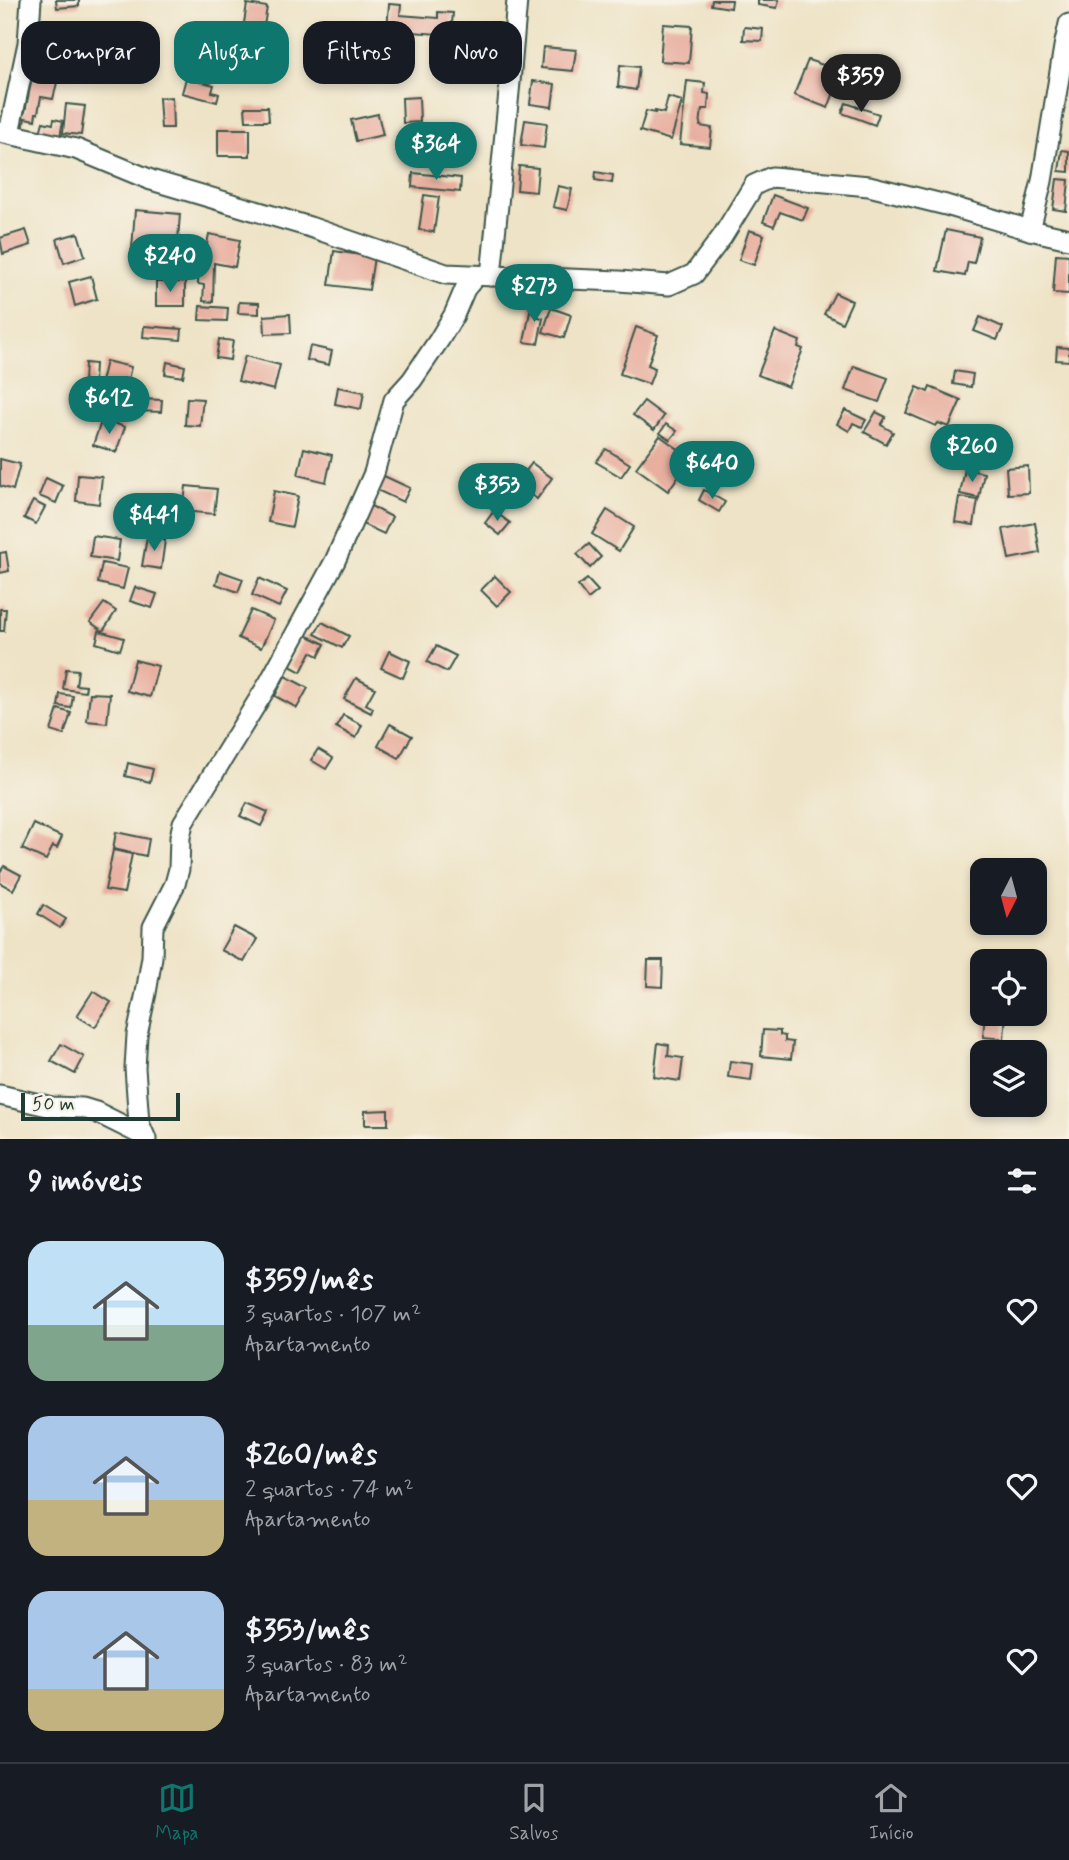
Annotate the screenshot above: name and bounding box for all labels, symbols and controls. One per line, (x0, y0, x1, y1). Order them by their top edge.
chip: Comprar (21, 21, 160, 84)
chip: Alugar (174, 21, 289, 84)
chip: Filtros (303, 21, 415, 84)
chip: Novo (429, 21, 522, 84)
pin: $359 (820, 54, 902, 114)
text: $359 (837, 62, 885, 92)
pin: $364 (395, 122, 477, 182)
text: $364 (411, 130, 461, 160)
pin: $240 (129, 234, 211, 294)
text: $240 (144, 242, 196, 272)
pin: $273 (493, 264, 575, 324)
text: $273 (511, 272, 557, 302)
pin: $612 (68, 376, 150, 436)
text: $612 (85, 384, 133, 414)
pin: $260 (931, 424, 1013, 484)
text: $260 (946, 432, 998, 462)
pin: $640 (671, 442, 753, 501)
text: $640 (685, 449, 739, 479)
pin: $353 (456, 463, 538, 523)
text: $353 (474, 471, 520, 501)
pin: $441 (113, 494, 195, 553)
text: $441 (129, 501, 179, 531)
north arrow (970, 858, 1046, 934)
map controls (970, 858, 1047, 1117)
button: locate (970, 949, 1047, 1026)
button: layers (970, 1040, 1047, 1117)
scale bar (21, 1090, 180, 1122)
text: 50 m (32, 1092, 75, 1117)
text: 9 imóveis (28, 1162, 142, 1201)
icon: filters (1003, 1162, 1041, 1200)
text: $359/mês (245, 1261, 373, 1300)
icon: home (84, 1269, 168, 1353)
icon: heart (1003, 1292, 1041, 1330)
text: 3 quartos · 107 m² (245, 1300, 421, 1330)
text: Apartamento (245, 1330, 371, 1360)
text: $260/mês (245, 1436, 377, 1475)
icon: home (84, 1444, 168, 1528)
icon: heart (1003, 1467, 1041, 1505)
text: 2 quartos · 74 m² (245, 1475, 414, 1505)
text: Apartamento (245, 1505, 371, 1535)
text: $353/mês (245, 1611, 370, 1650)
icon: home (84, 1619, 168, 1703)
icon: heart (1003, 1642, 1041, 1680)
text: 3 quartos · 83 m² (245, 1650, 408, 1680)
text: Apartamento (245, 1680, 371, 1710)
tab: Mapa (155, 1779, 199, 1846)
tab: Salvos (509, 1779, 558, 1846)
tab: Início (869, 1779, 914, 1846)

